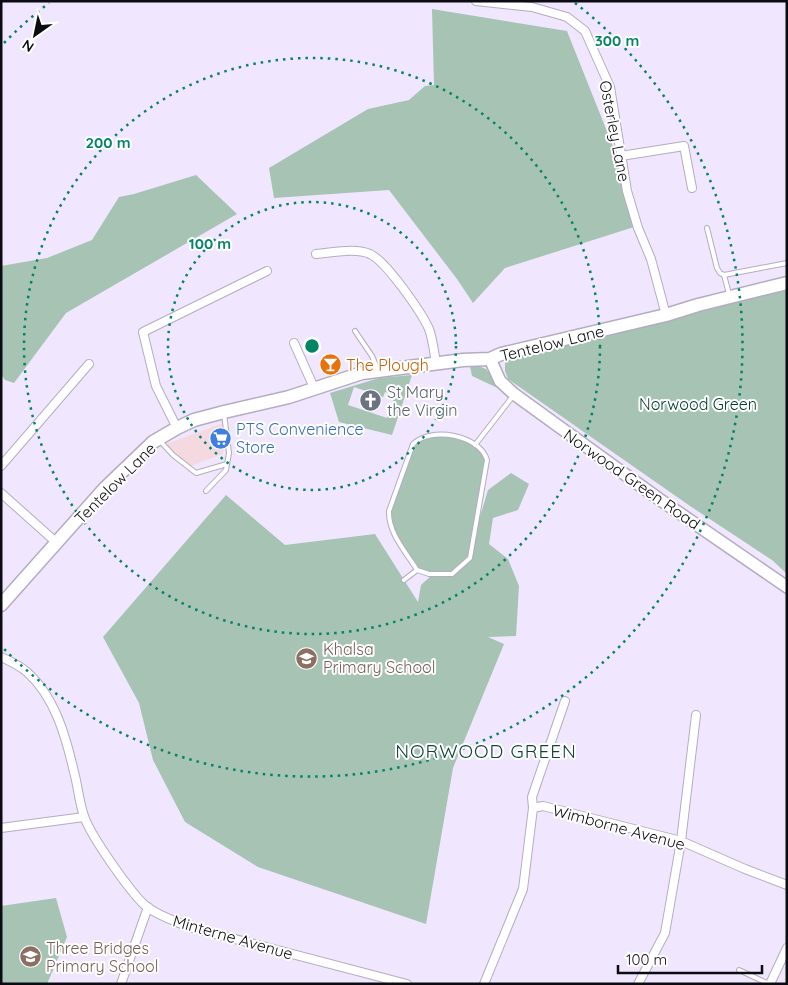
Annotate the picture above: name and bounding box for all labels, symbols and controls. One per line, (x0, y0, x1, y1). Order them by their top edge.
north arrow (10, 10, 60, 60)
text: 300 m (595, 31, 639, 50)
text: N (19, 36, 37, 56)
street label: Osterley Lane (595, 79, 635, 183)
text: 200 m (86, 133, 131, 152)
text: 100 m (189, 234, 231, 253)
street label: Tentelow Lane (498, 320, 606, 366)
centre of rings (303, 337, 321, 355)
bar icon: The Plough (318, 353, 342, 377)
place label: The Plough (346, 355, 429, 375)
place label: St Mary the Virgin (387, 382, 458, 420)
church icon: St Mary the Virgin (359, 389, 383, 413)
park label: Norwood Green (639, 394, 757, 414)
place label: PTS Convenience Store (236, 419, 364, 457)
street label: Norwood Green Road (560, 424, 704, 534)
supermarket icon: PTS Convenience Store (208, 426, 232, 450)
street label: Tentelow Lane (70, 438, 160, 528)
place label: Khalsa Primary School (323, 639, 435, 677)
school or university icon: Khalsa Primary School (295, 646, 319, 670)
district label: NORWOOD GREEN (395, 739, 577, 763)
street label: Wimborne Avenue (551, 800, 687, 854)
street label: Minterne Avenue (171, 910, 295, 964)
place label: Three Bridges Primary School (46, 938, 158, 976)
scale bar (618, 942, 762, 974)
school or university icon: Three Bridges Primary School (18, 945, 42, 969)
text: 100 m (626, 950, 667, 969)

